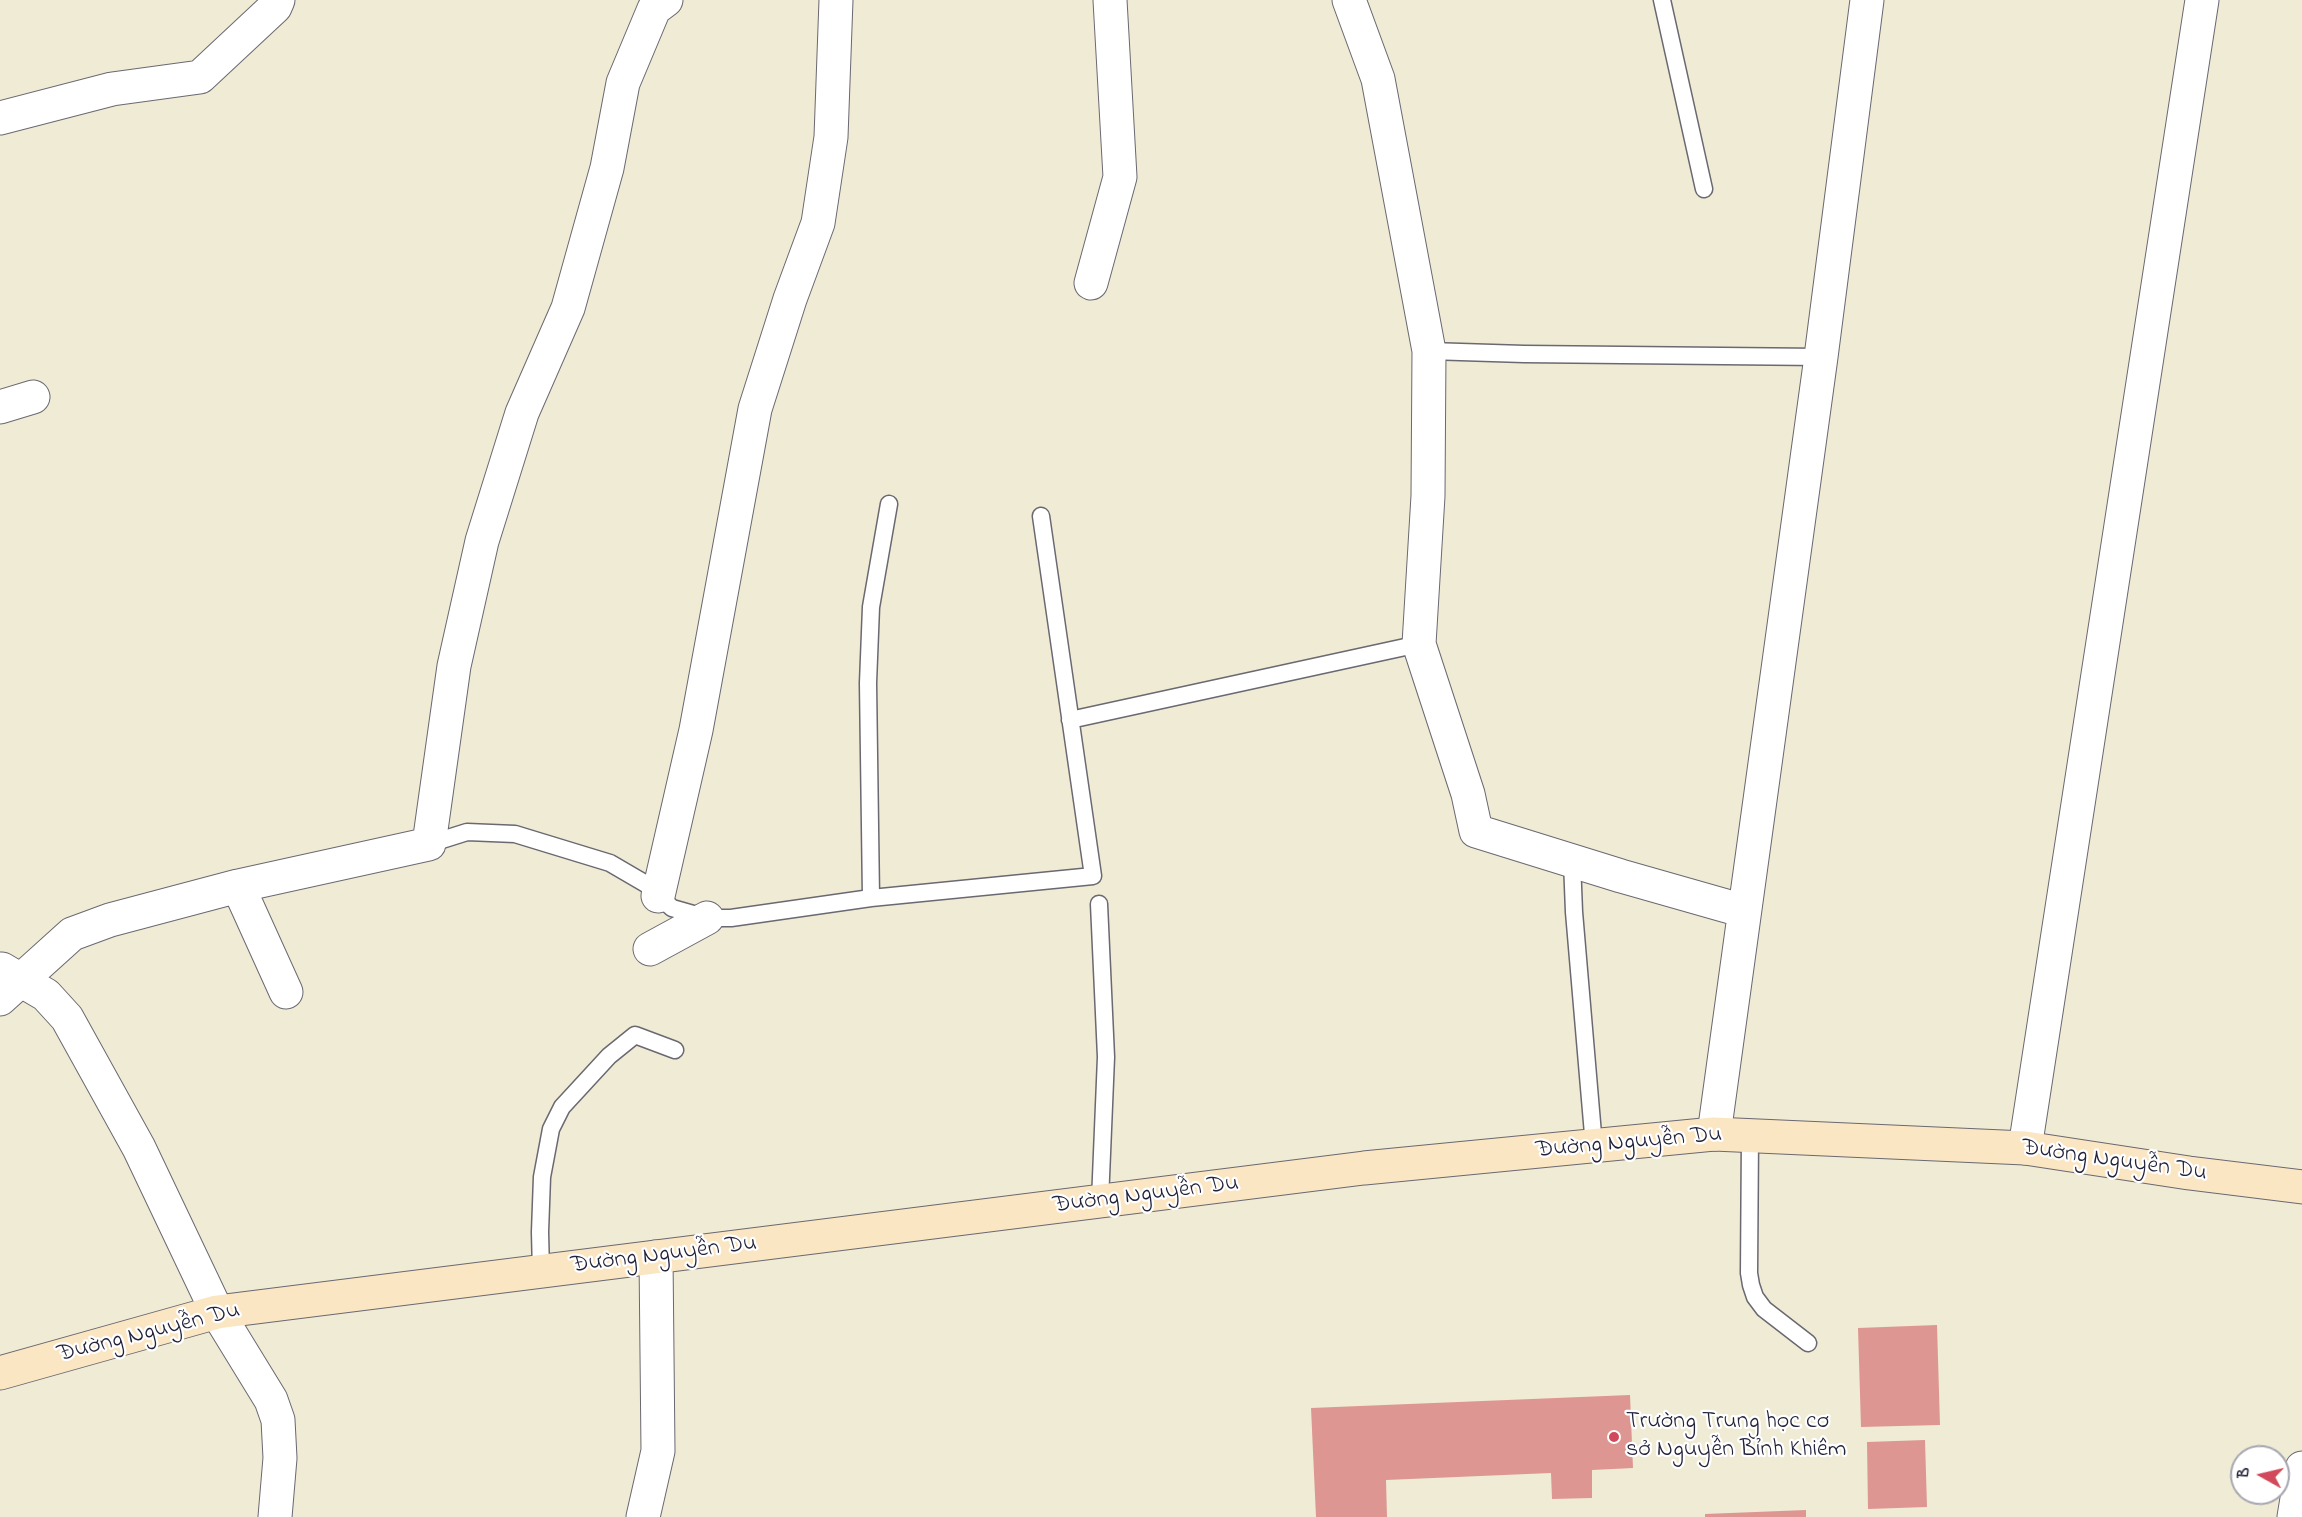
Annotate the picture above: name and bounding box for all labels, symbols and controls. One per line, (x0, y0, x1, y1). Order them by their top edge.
street label: Đường Nguyễn Du (1535, 1122, 1723, 1166)
street label: Đường Nguyễn Du (2019, 1135, 2209, 1189)
street label: Đường Nguyễn Du (1051, 1170, 1241, 1222)
street label: Đường Nguyễn Du (569, 1230, 759, 1282)
street label: Đường Nguyễn Du (55, 1297, 243, 1371)
place label: Trường Trung học cơ sở Nguyễn Bỉnh Khiêm (1626, 1409, 1846, 1465)
marker: Trường Trung học cơ sở Nguyễn Bỉnh Khiêm (1607, 1430, 1621, 1444)
north arrow (2230, 1445, 2290, 1505)
text: B (2232, 1466, 2257, 1480)

